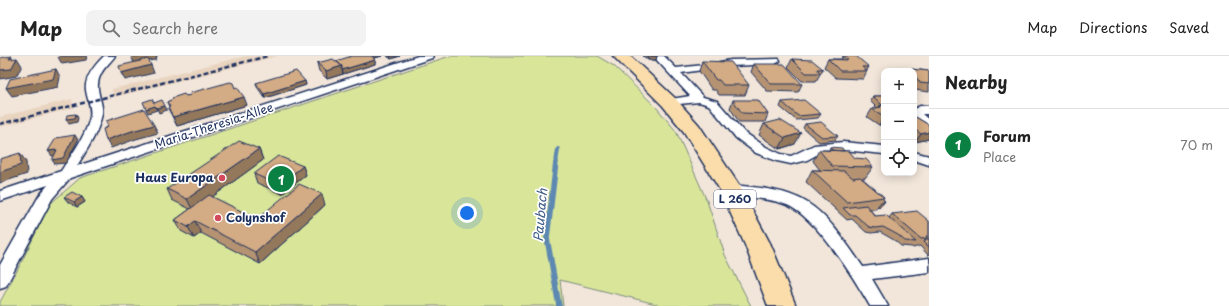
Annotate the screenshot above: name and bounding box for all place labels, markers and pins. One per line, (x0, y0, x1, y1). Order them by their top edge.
pin: 1 (268, 164, 294, 194)
place label: Haus Europa (135, 168, 215, 186)
marker: Haus Europa (217, 173, 227, 183)
place label: Colynshof (226, 208, 287, 226)
marker: Colynshof (213, 213, 223, 223)

